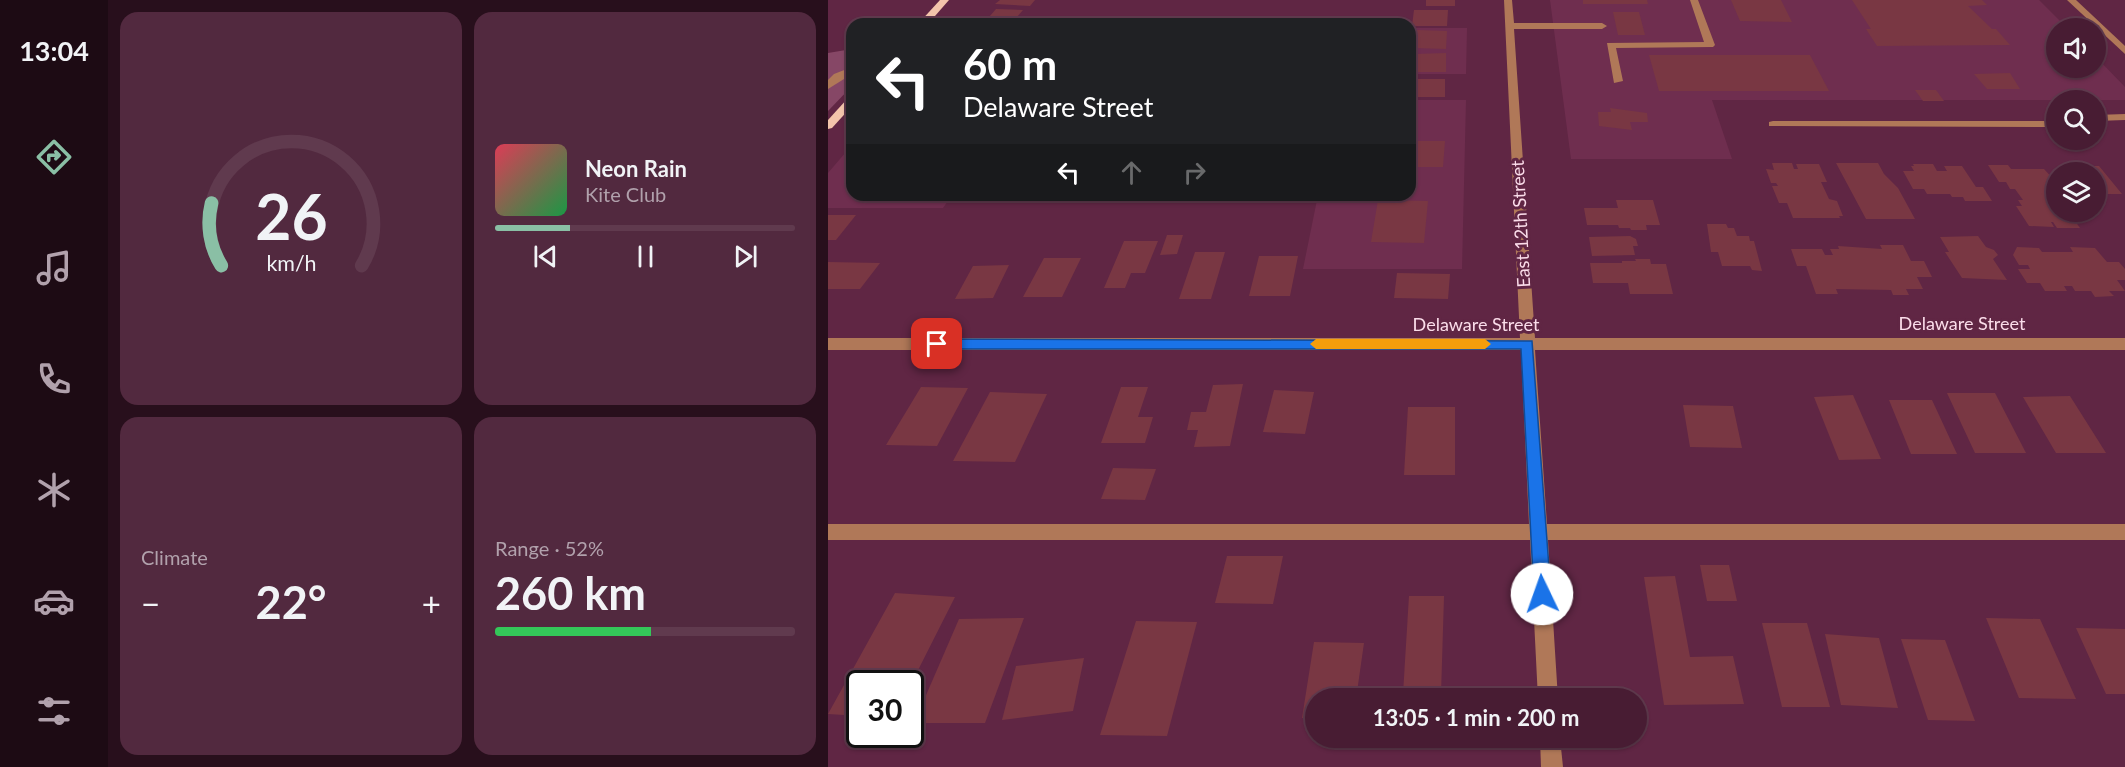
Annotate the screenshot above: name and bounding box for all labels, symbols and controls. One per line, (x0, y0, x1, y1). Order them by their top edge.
map controls (2046, 18, 2106, 222)
button: sound (2046, 18, 2106, 78)
text: 13:04 (19, 34, 89, 67)
text: 60 m (963, 39, 1057, 89)
icon: left (864, 42, 942, 120)
text: Delaware Street (963, 90, 1153, 123)
button: search (2046, 90, 2106, 150)
icon: directions (33, 136, 75, 178)
text: Neon Rain (585, 155, 687, 182)
icon: left (1052, 156, 1085, 189)
icon: ahead (1115, 156, 1148, 189)
icon: right (1178, 156, 1211, 189)
street label: East 12th Street (1506, 159, 1534, 288)
button: layers (2046, 162, 2106, 222)
text: 26 (255, 178, 327, 253)
text: Kite Club (585, 182, 666, 206)
icon: previous (529, 240, 562, 273)
icon: pause (629, 240, 662, 273)
icon: next (729, 240, 762, 273)
icon: music (33, 247, 75, 289)
text: km/h (266, 250, 316, 276)
street label: Delaware Street (1899, 312, 2026, 334)
street label: Delaware Street (1413, 313, 1540, 335)
pin (911, 318, 962, 369)
icon: arrive (920, 327, 953, 360)
icon: phone (33, 358, 75, 400)
icon: climate (33, 469, 75, 511)
text: Range · 52% (495, 536, 604, 560)
text: Climate (141, 545, 208, 569)
position arrow (1510, 562, 1574, 626)
text: 260 km (495, 566, 646, 620)
text: 22° (256, 575, 326, 629)
icon: car (33, 580, 75, 622)
text: − (141, 583, 160, 623)
text: + (422, 583, 441, 623)
speed limit sign: 30 (846, 670, 924, 748)
icon: filters (33, 690, 75, 732)
text: 13:05 · 1 min · 200 m (1373, 704, 1579, 731)

